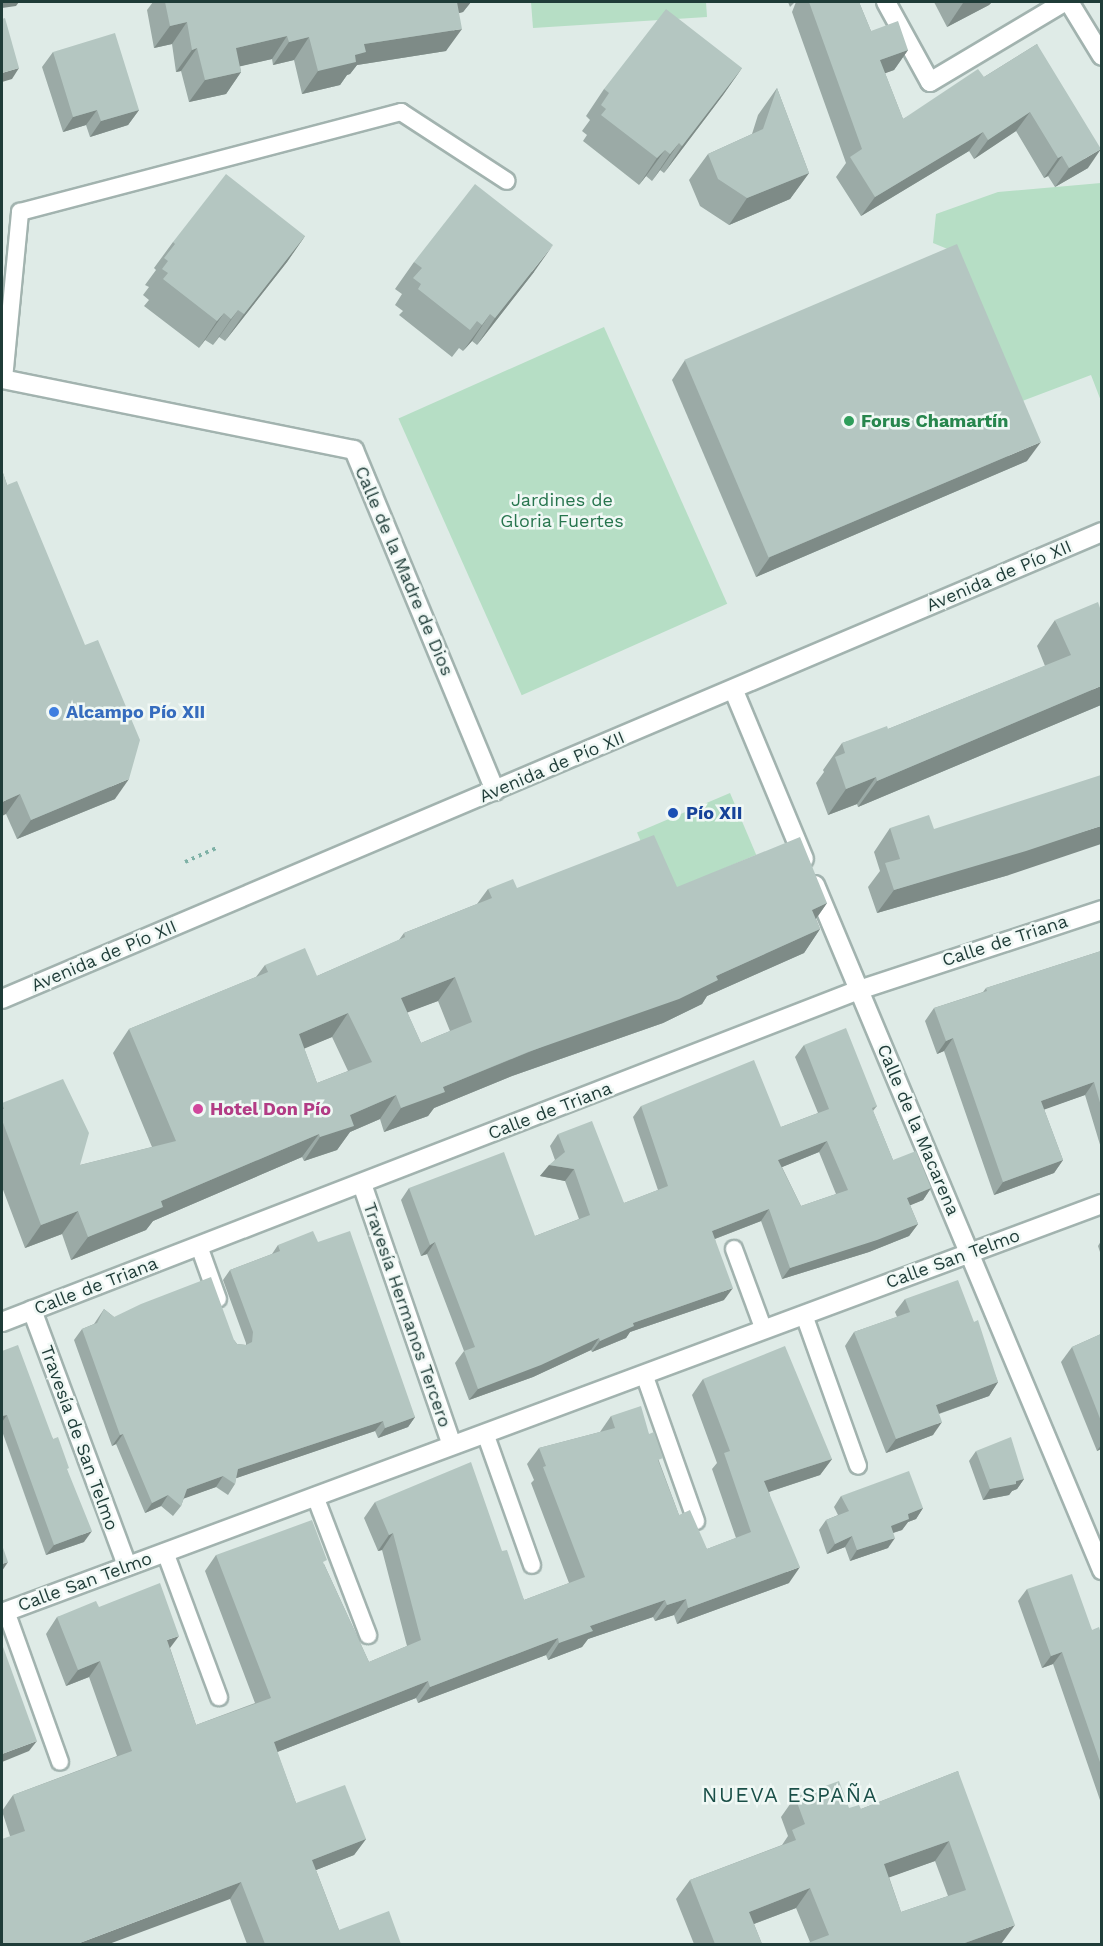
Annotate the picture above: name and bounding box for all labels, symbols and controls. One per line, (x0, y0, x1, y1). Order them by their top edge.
place label: Forus Chamartín (861, 410, 1009, 432)
marker: Forus Chamartín (842, 414, 856, 428)
street label: Calle de la Madre de Dios (350, 463, 458, 679)
park label: Jardines de Gloria Fuertes (500, 490, 624, 532)
street label: Avenida de Pío XII (923, 535, 1075, 617)
place label: Alcampo Pío XII (66, 701, 205, 723)
marker: Alcampo Pío XII (47, 705, 61, 719)
street label: Avenida de Pío XII (476, 726, 628, 808)
place label: Pío XII (686, 802, 743, 824)
marker: Pío XII (664, 804, 682, 822)
street label: Calle de Triana (939, 910, 1071, 972)
street label: Avenida de Pío XII (28, 915, 180, 997)
street label: Calle de la Macarena (872, 1041, 964, 1219)
street label: Calle de Triana (485, 1077, 615, 1145)
place label: Hotel Don Pío (210, 1098, 331, 1120)
marker: Hotel Don Pío (191, 1102, 205, 1116)
street label: Travesía Hermanos Tercero (358, 1199, 456, 1431)
street label: Calle San Telmo (883, 1225, 1023, 1293)
street label: Calle de Triana (31, 1252, 161, 1320)
street label: Travesía de San Telmo (35, 1342, 123, 1534)
street label: Calle San Telmo (15, 1548, 155, 1616)
district label: NUEVA ESPAÑA (702, 1782, 878, 1808)

